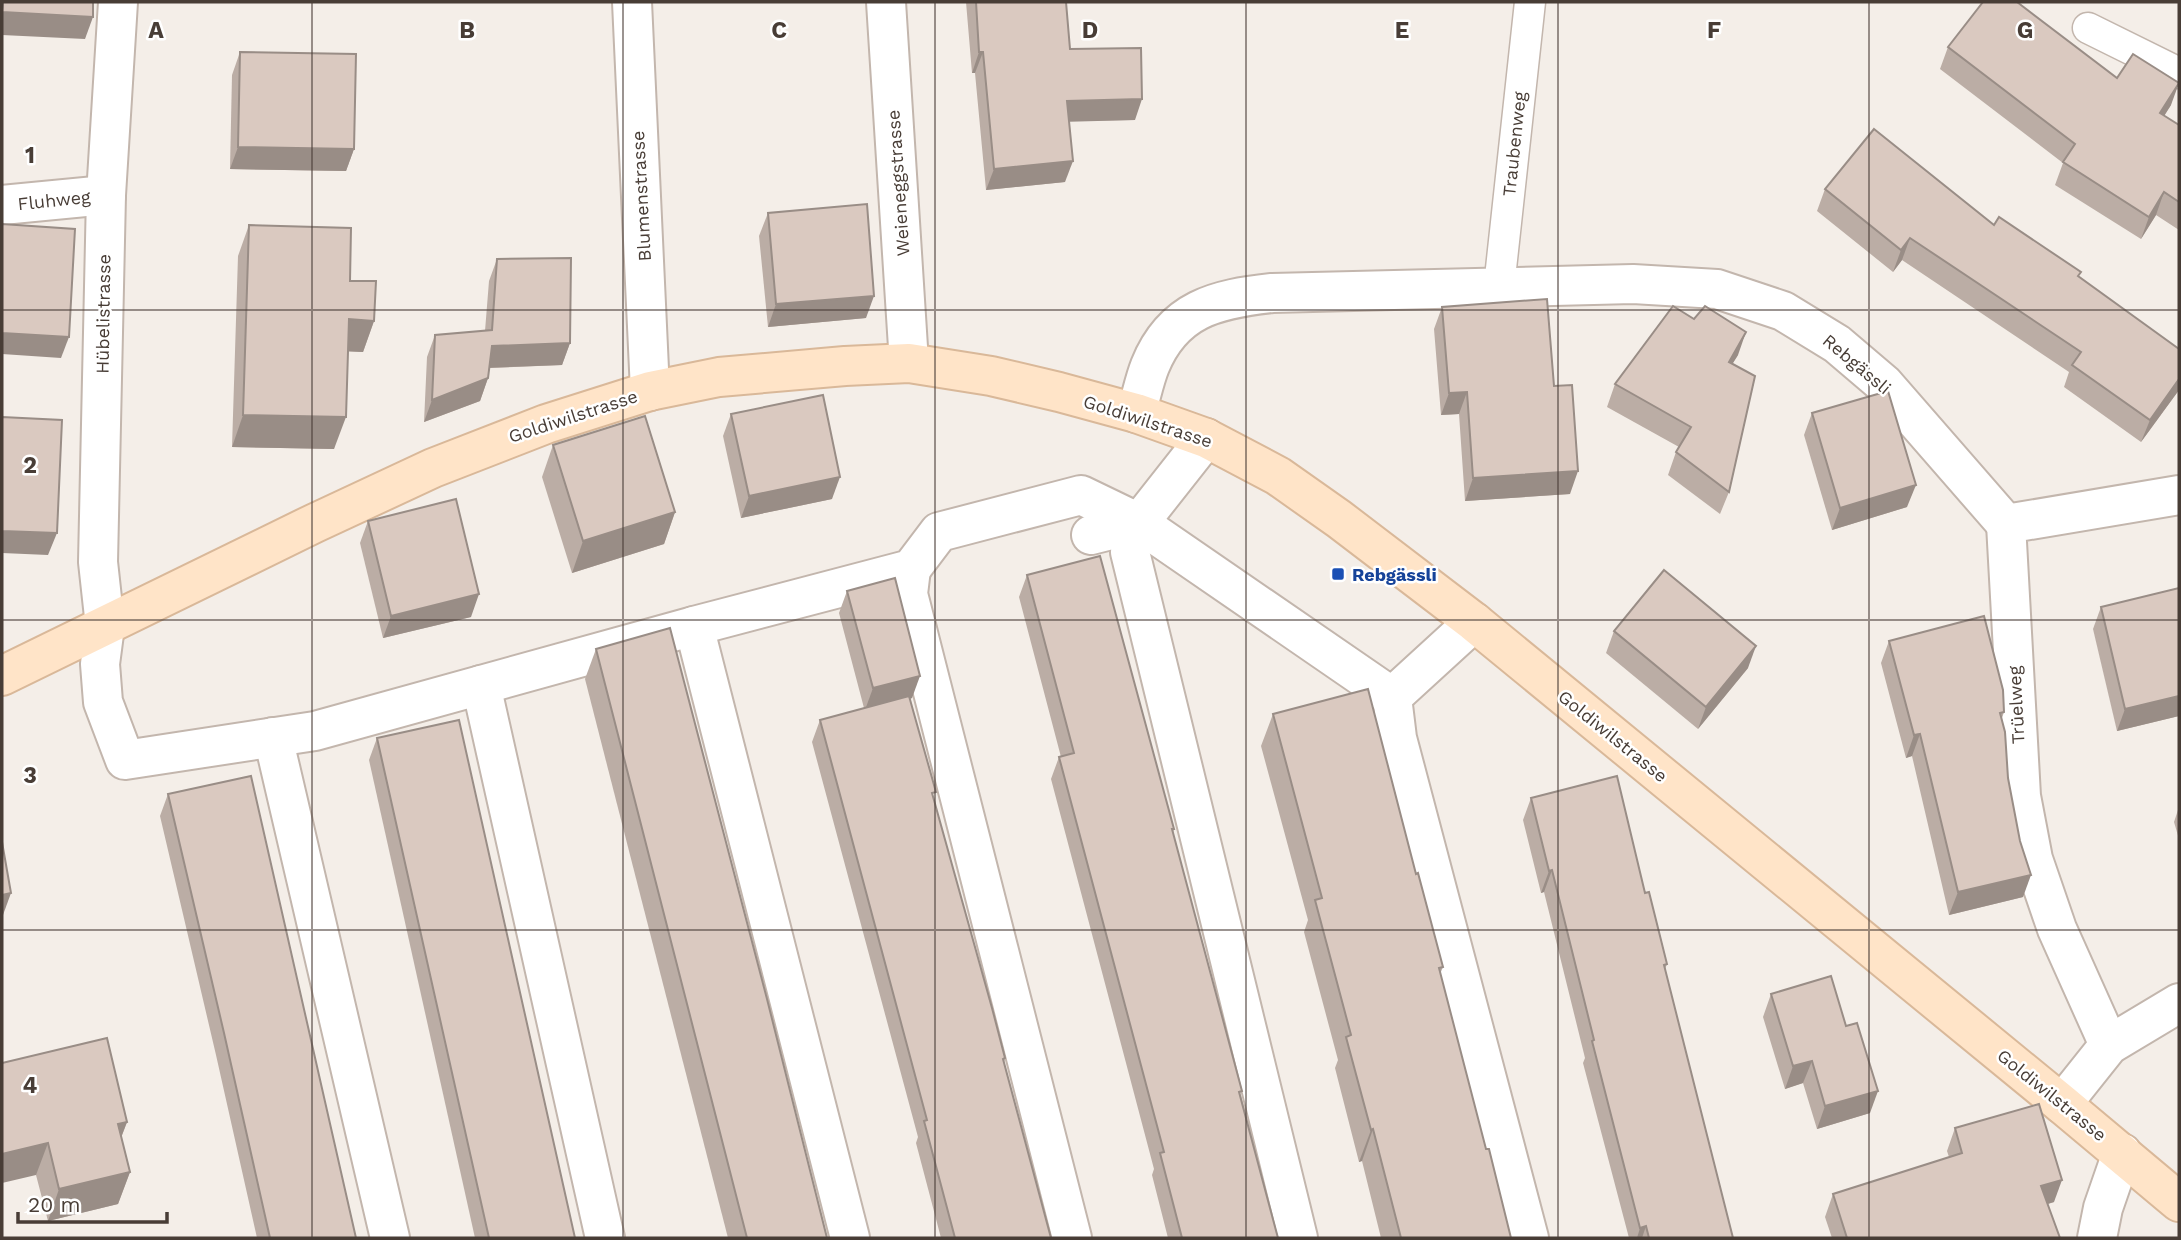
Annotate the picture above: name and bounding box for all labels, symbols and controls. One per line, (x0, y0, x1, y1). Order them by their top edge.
text: A (148, 17, 164, 44)
text: B (459, 17, 475, 44)
text: C (771, 17, 787, 44)
text: D (1082, 17, 1098, 44)
text: E (1395, 17, 1409, 44)
text: F (1707, 17, 1721, 44)
text: G (2017, 17, 2033, 44)
street label: Traubenweg (1498, 90, 1530, 198)
street label: Weieneggstrasse (882, 109, 914, 257)
street label: Blumenstrasse (627, 130, 655, 262)
text: 1 (25, 142, 35, 169)
street label: Fluhweg (16, 186, 92, 214)
street label: Hübelistrasse (91, 254, 115, 374)
street label: Rebgässli (1819, 329, 1895, 399)
street label: Goldiwilstrasse (506, 385, 640, 447)
street label: Goldiwilstrasse (1081, 390, 1215, 452)
text: 2 (23, 452, 37, 479)
place label: Rebgässli (1352, 564, 1437, 585)
marker: Rebgässli (1330, 566, 1346, 582)
street label: Trüelweg (2003, 665, 2029, 745)
street label: Goldiwilstrasse (1554, 686, 1672, 786)
text: 3 (23, 762, 37, 789)
street label: Goldiwilstrasse (1993, 1045, 2111, 1145)
text: 4 (23, 1072, 38, 1099)
scale bar (18, 1180, 166, 1224)
text: 20 m (28, 1192, 80, 1217)

